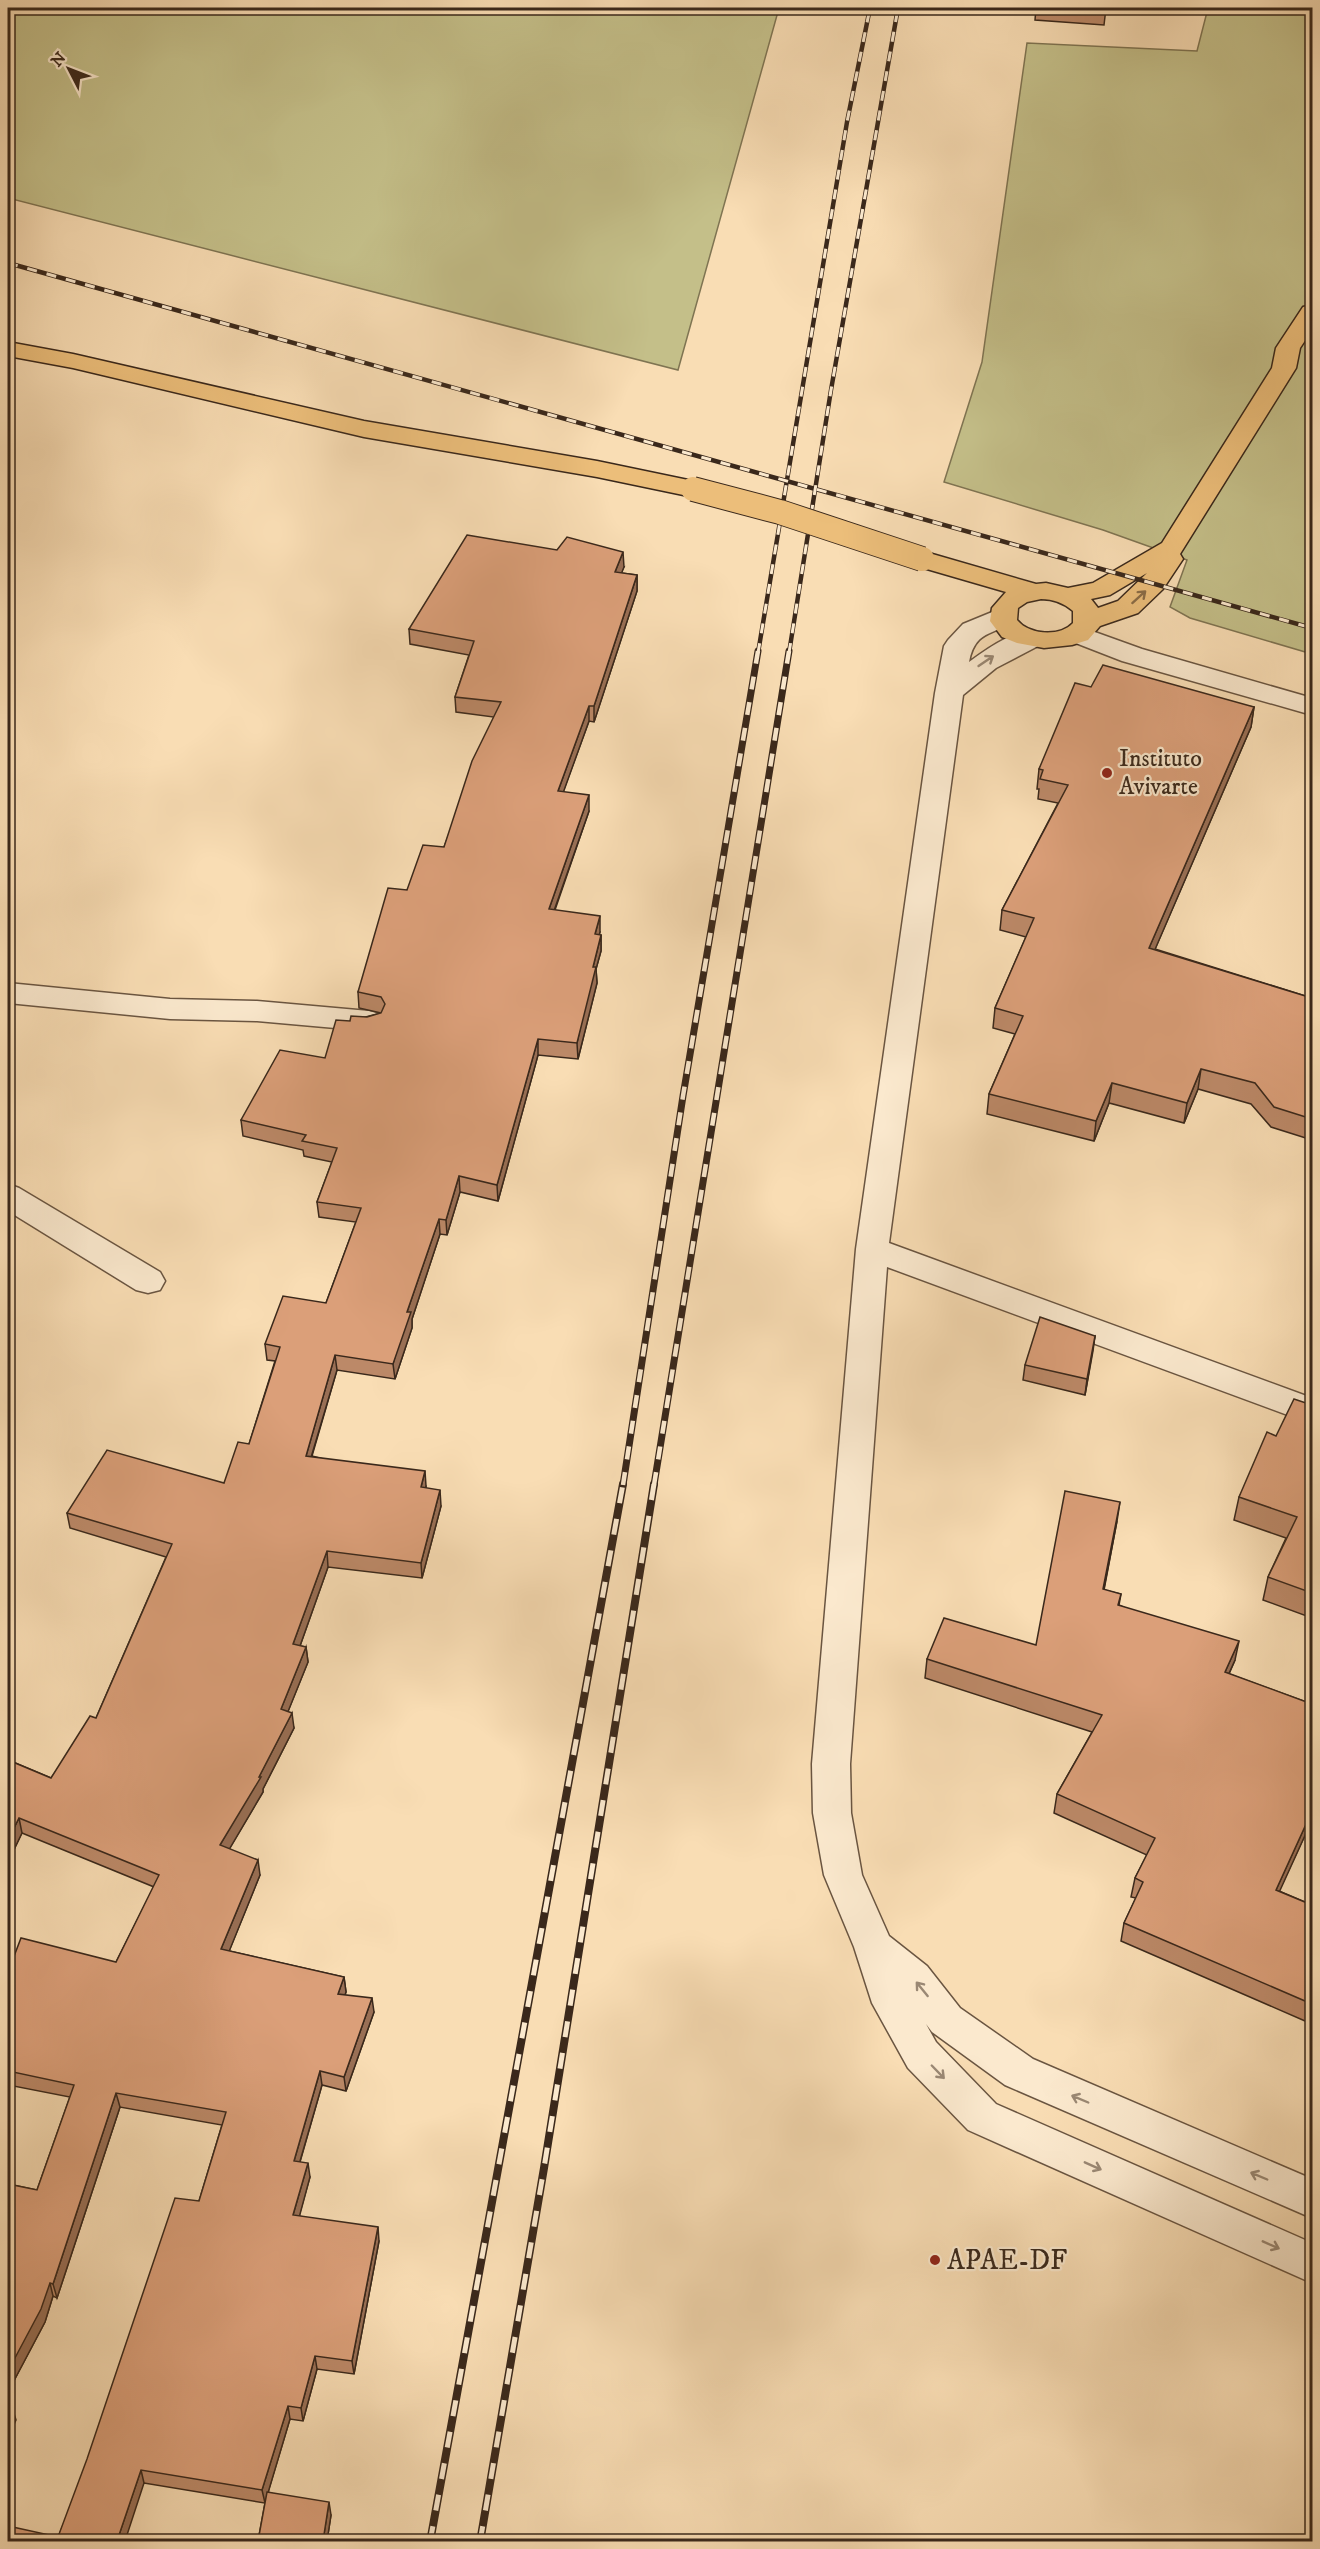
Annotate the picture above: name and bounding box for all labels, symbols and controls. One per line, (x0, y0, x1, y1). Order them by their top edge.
north arrow (39, 39, 99, 99)
text: N (47, 48, 70, 71)
one-way arrow (1131, 590, 1146, 604)
one-way arrow (977, 655, 994, 667)
place label: Instituto Avivarte (1119, 744, 1202, 802)
marker: Instituto Avivarte (1100, 766, 1114, 780)
one-way arrow (915, 1982, 928, 1998)
one-way arrow (930, 2064, 945, 2079)
one-way arrow (1071, 2092, 1089, 2104)
one-way arrow (1083, 2161, 1102, 2172)
one-way arrow (1250, 2170, 1268, 2181)
one-way arrow (1262, 2240, 1280, 2251)
place label: APAE-DF (947, 2243, 1067, 2278)
marker: APAE-DF (928, 2253, 942, 2267)

